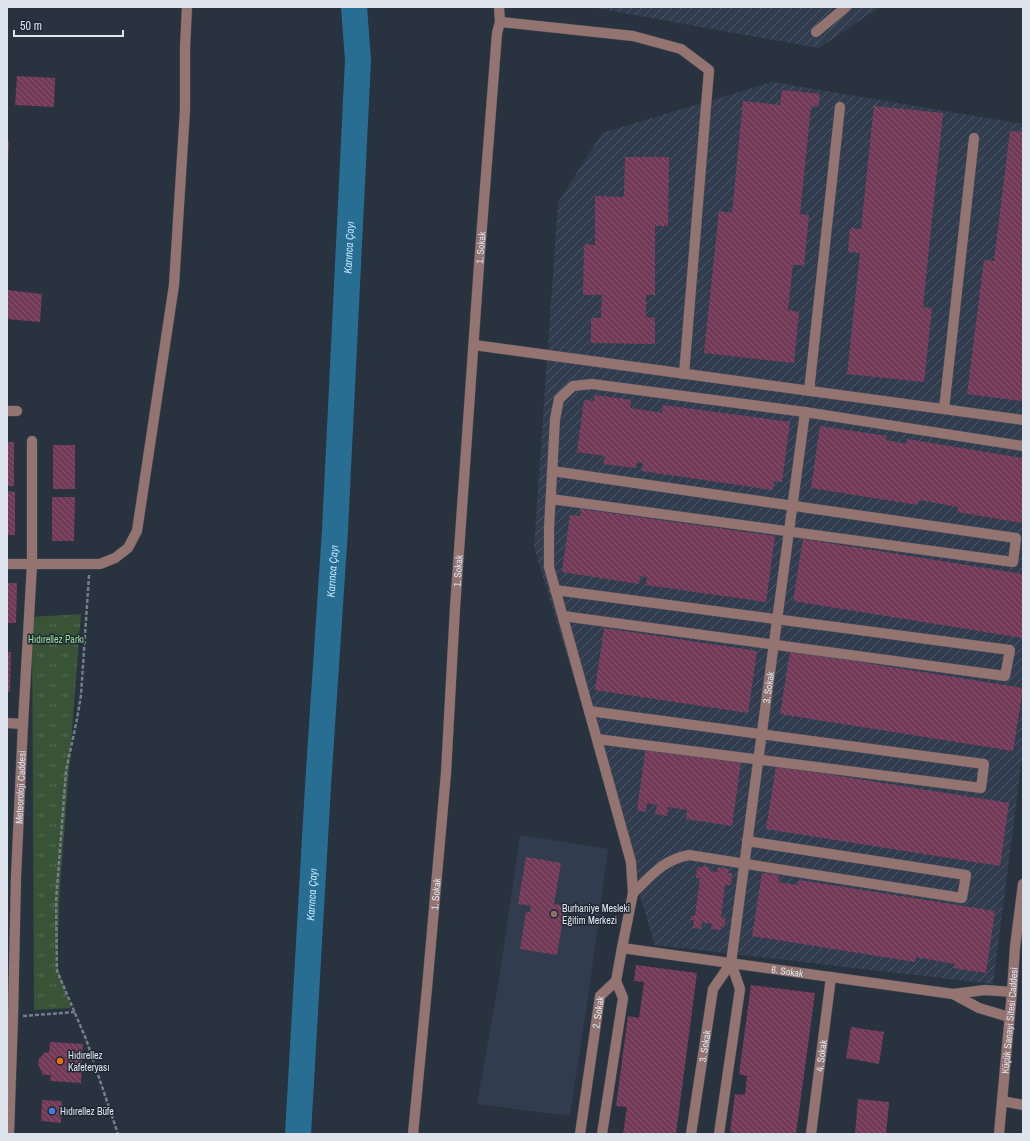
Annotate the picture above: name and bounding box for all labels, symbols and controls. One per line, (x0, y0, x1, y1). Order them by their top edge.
scale bar (14, 12, 123, 38)
text: 50 m (20, 18, 42, 34)
water label: Karınca Çayı (341, 221, 357, 274)
street label: 1. Sokak (473, 230, 489, 264)
water label: Karınca Çayı (324, 544, 341, 598)
street label: 1. Sokak (450, 554, 466, 587)
park label: Hıdırellez Parkı (28, 633, 84, 646)
street label: 3. Sokak (760, 670, 777, 704)
street label: Meteoroloji Caddesi (12, 750, 29, 824)
water label: Karınca Çayı (303, 867, 320, 921)
street label: 1. Sokak (428, 877, 444, 911)
place label: Burhaniye Mesleki Eğitim Merkezi (562, 902, 630, 927)
marker: Burhaniye Mesleki Eğitim Merkezi (549, 909, 559, 919)
street label: 6. Sokak (771, 963, 805, 980)
street label: Küçük Sanayi Sitesi Caddesi (999, 967, 1021, 1074)
street label: 2. Sokak (589, 995, 607, 1029)
street label: 3. Sokak (696, 1028, 714, 1063)
street label: 4. Sokak (813, 1038, 830, 1072)
place label: Hıdırellez Kafeteryası (68, 1049, 109, 1074)
marker: Hıdırellez Kafeteryası (55, 1056, 65, 1066)
place label: Hıdırellez Büfe (60, 1105, 114, 1118)
marker: Hıdırellez Büfe (47, 1106, 57, 1116)

